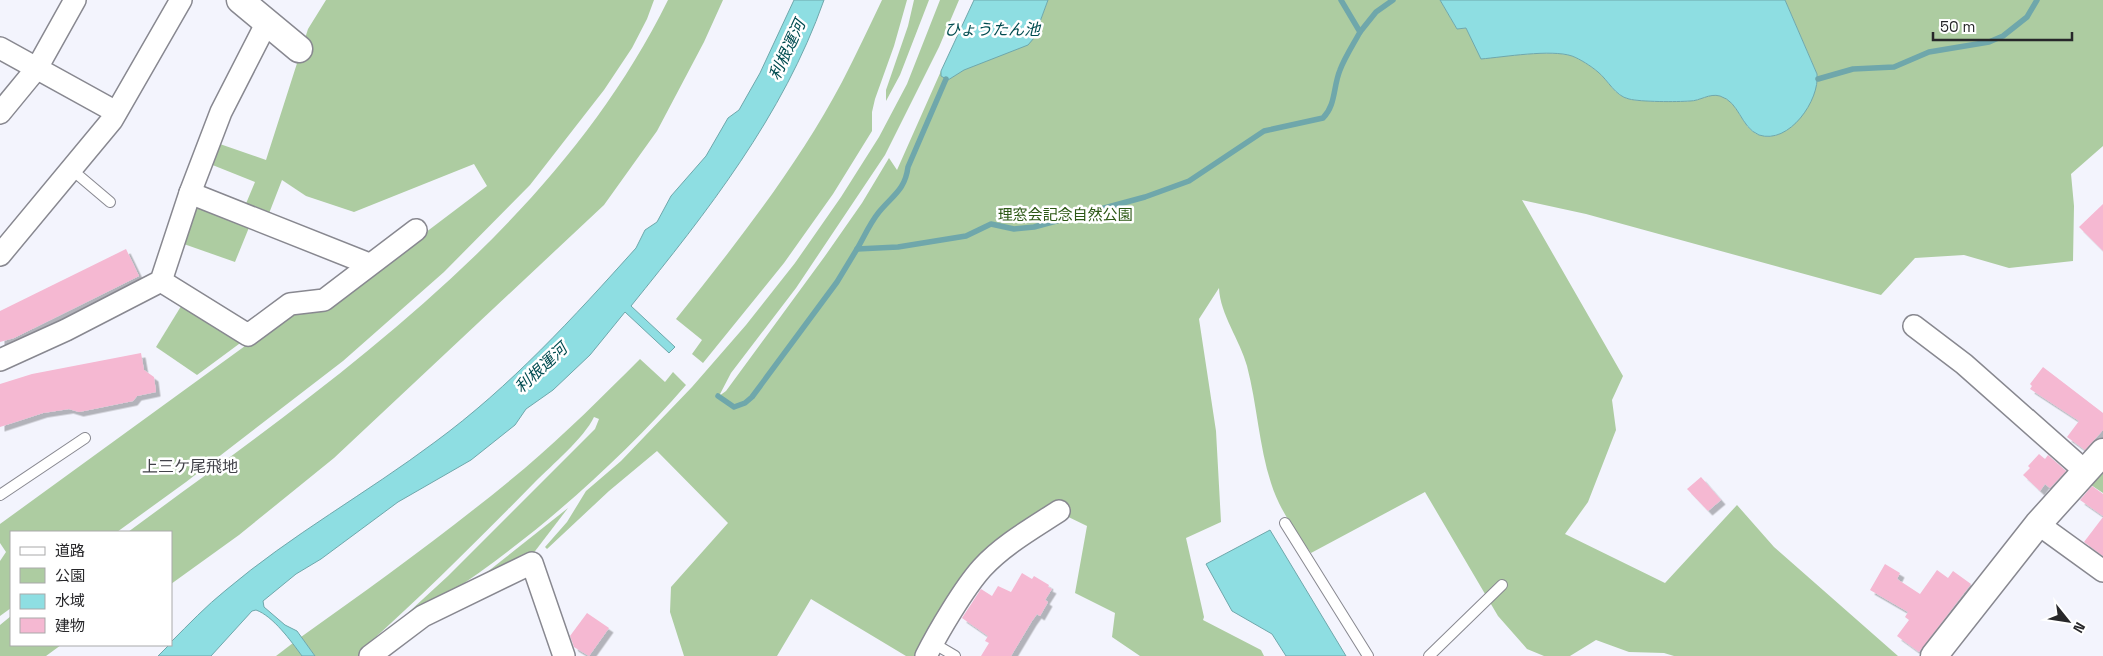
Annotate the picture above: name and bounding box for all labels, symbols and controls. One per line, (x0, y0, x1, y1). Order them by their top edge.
scale bar (1933, 10, 2072, 42)
water label: 利根運河 (764, 14, 811, 83)
text: 50 m (1940, 17, 1975, 36)
water label: ひょうたん池 (944, 19, 1042, 40)
park label: 理窓会記念自然公園 (997, 205, 1133, 224)
water label: 利根運河 (510, 336, 574, 398)
district label: 上三ケ尾飛地 (142, 456, 238, 477)
legend (10, 531, 172, 646)
text: 道路 (55, 541, 85, 560)
text: 公園 (55, 566, 85, 585)
text: 水域 (55, 591, 85, 610)
north arrow (2043, 596, 2093, 646)
text: 建物 (55, 616, 85, 635)
text: N (2069, 619, 2089, 636)

